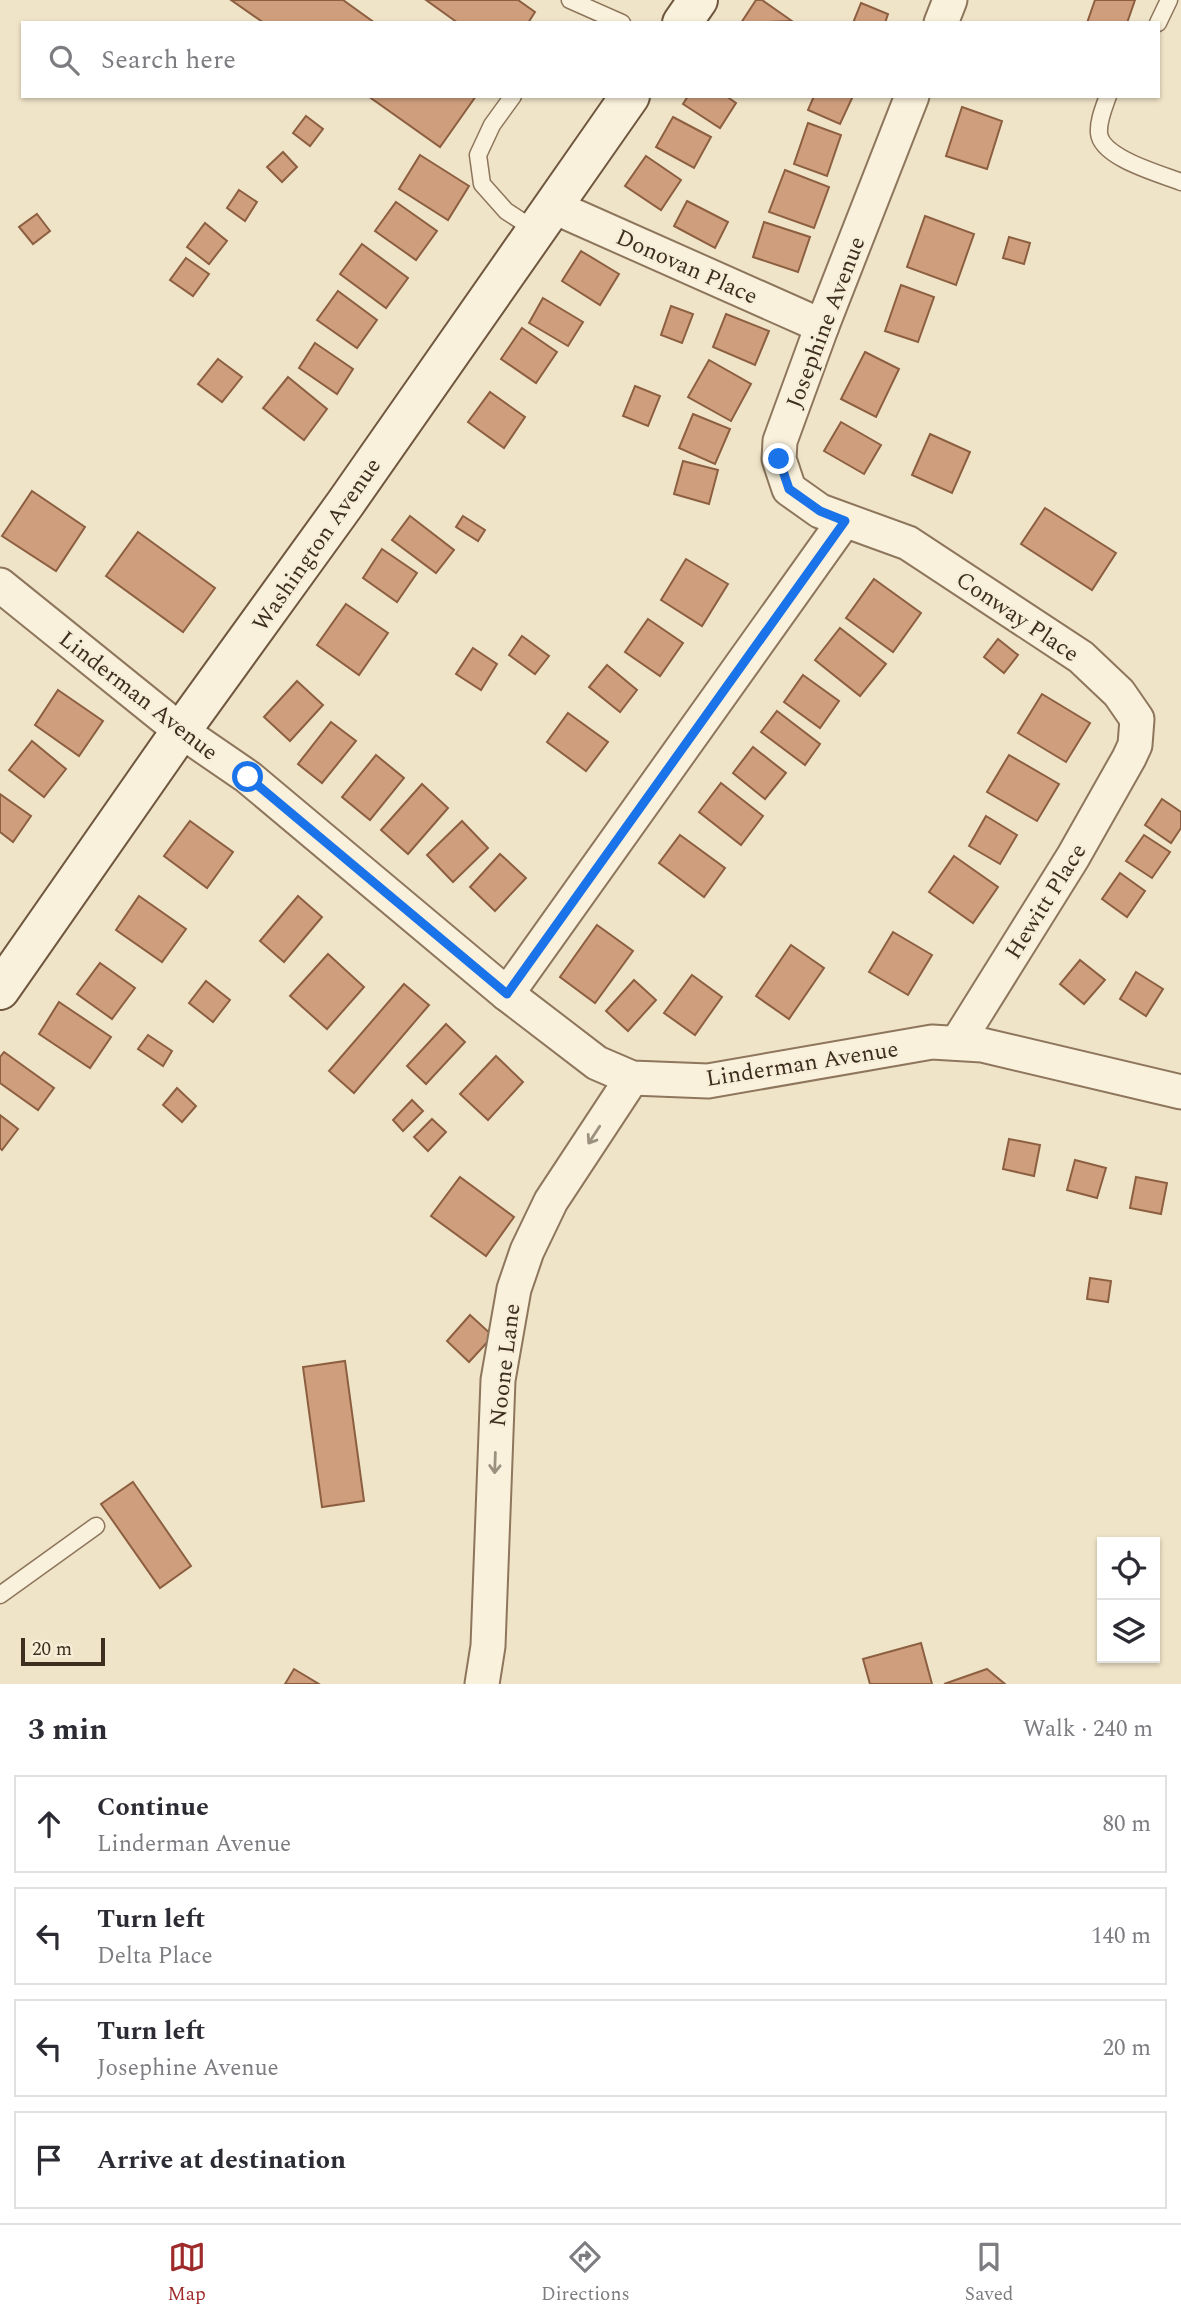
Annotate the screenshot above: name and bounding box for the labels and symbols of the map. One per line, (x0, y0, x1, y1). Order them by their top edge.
street label: Donovan Place (610, 220, 763, 314)
street label: Josephine Avenue (778, 231, 875, 414)
route end (763, 443, 794, 474)
street label: Washington Avenue (244, 451, 390, 639)
street label: Conway Place (948, 563, 1086, 672)
street label: Linderman Avenue (51, 623, 225, 770)
route start (232, 761, 263, 792)
street label: Hewitt Place (997, 837, 1096, 967)
street label: Linderman Avenue (704, 1032, 901, 1097)
one-way arrow (587, 1125, 602, 1144)
street label: Noone Lane (481, 1302, 530, 1429)
one-way arrow (488, 1451, 501, 1474)
scale bar (21, 1635, 105, 1667)

